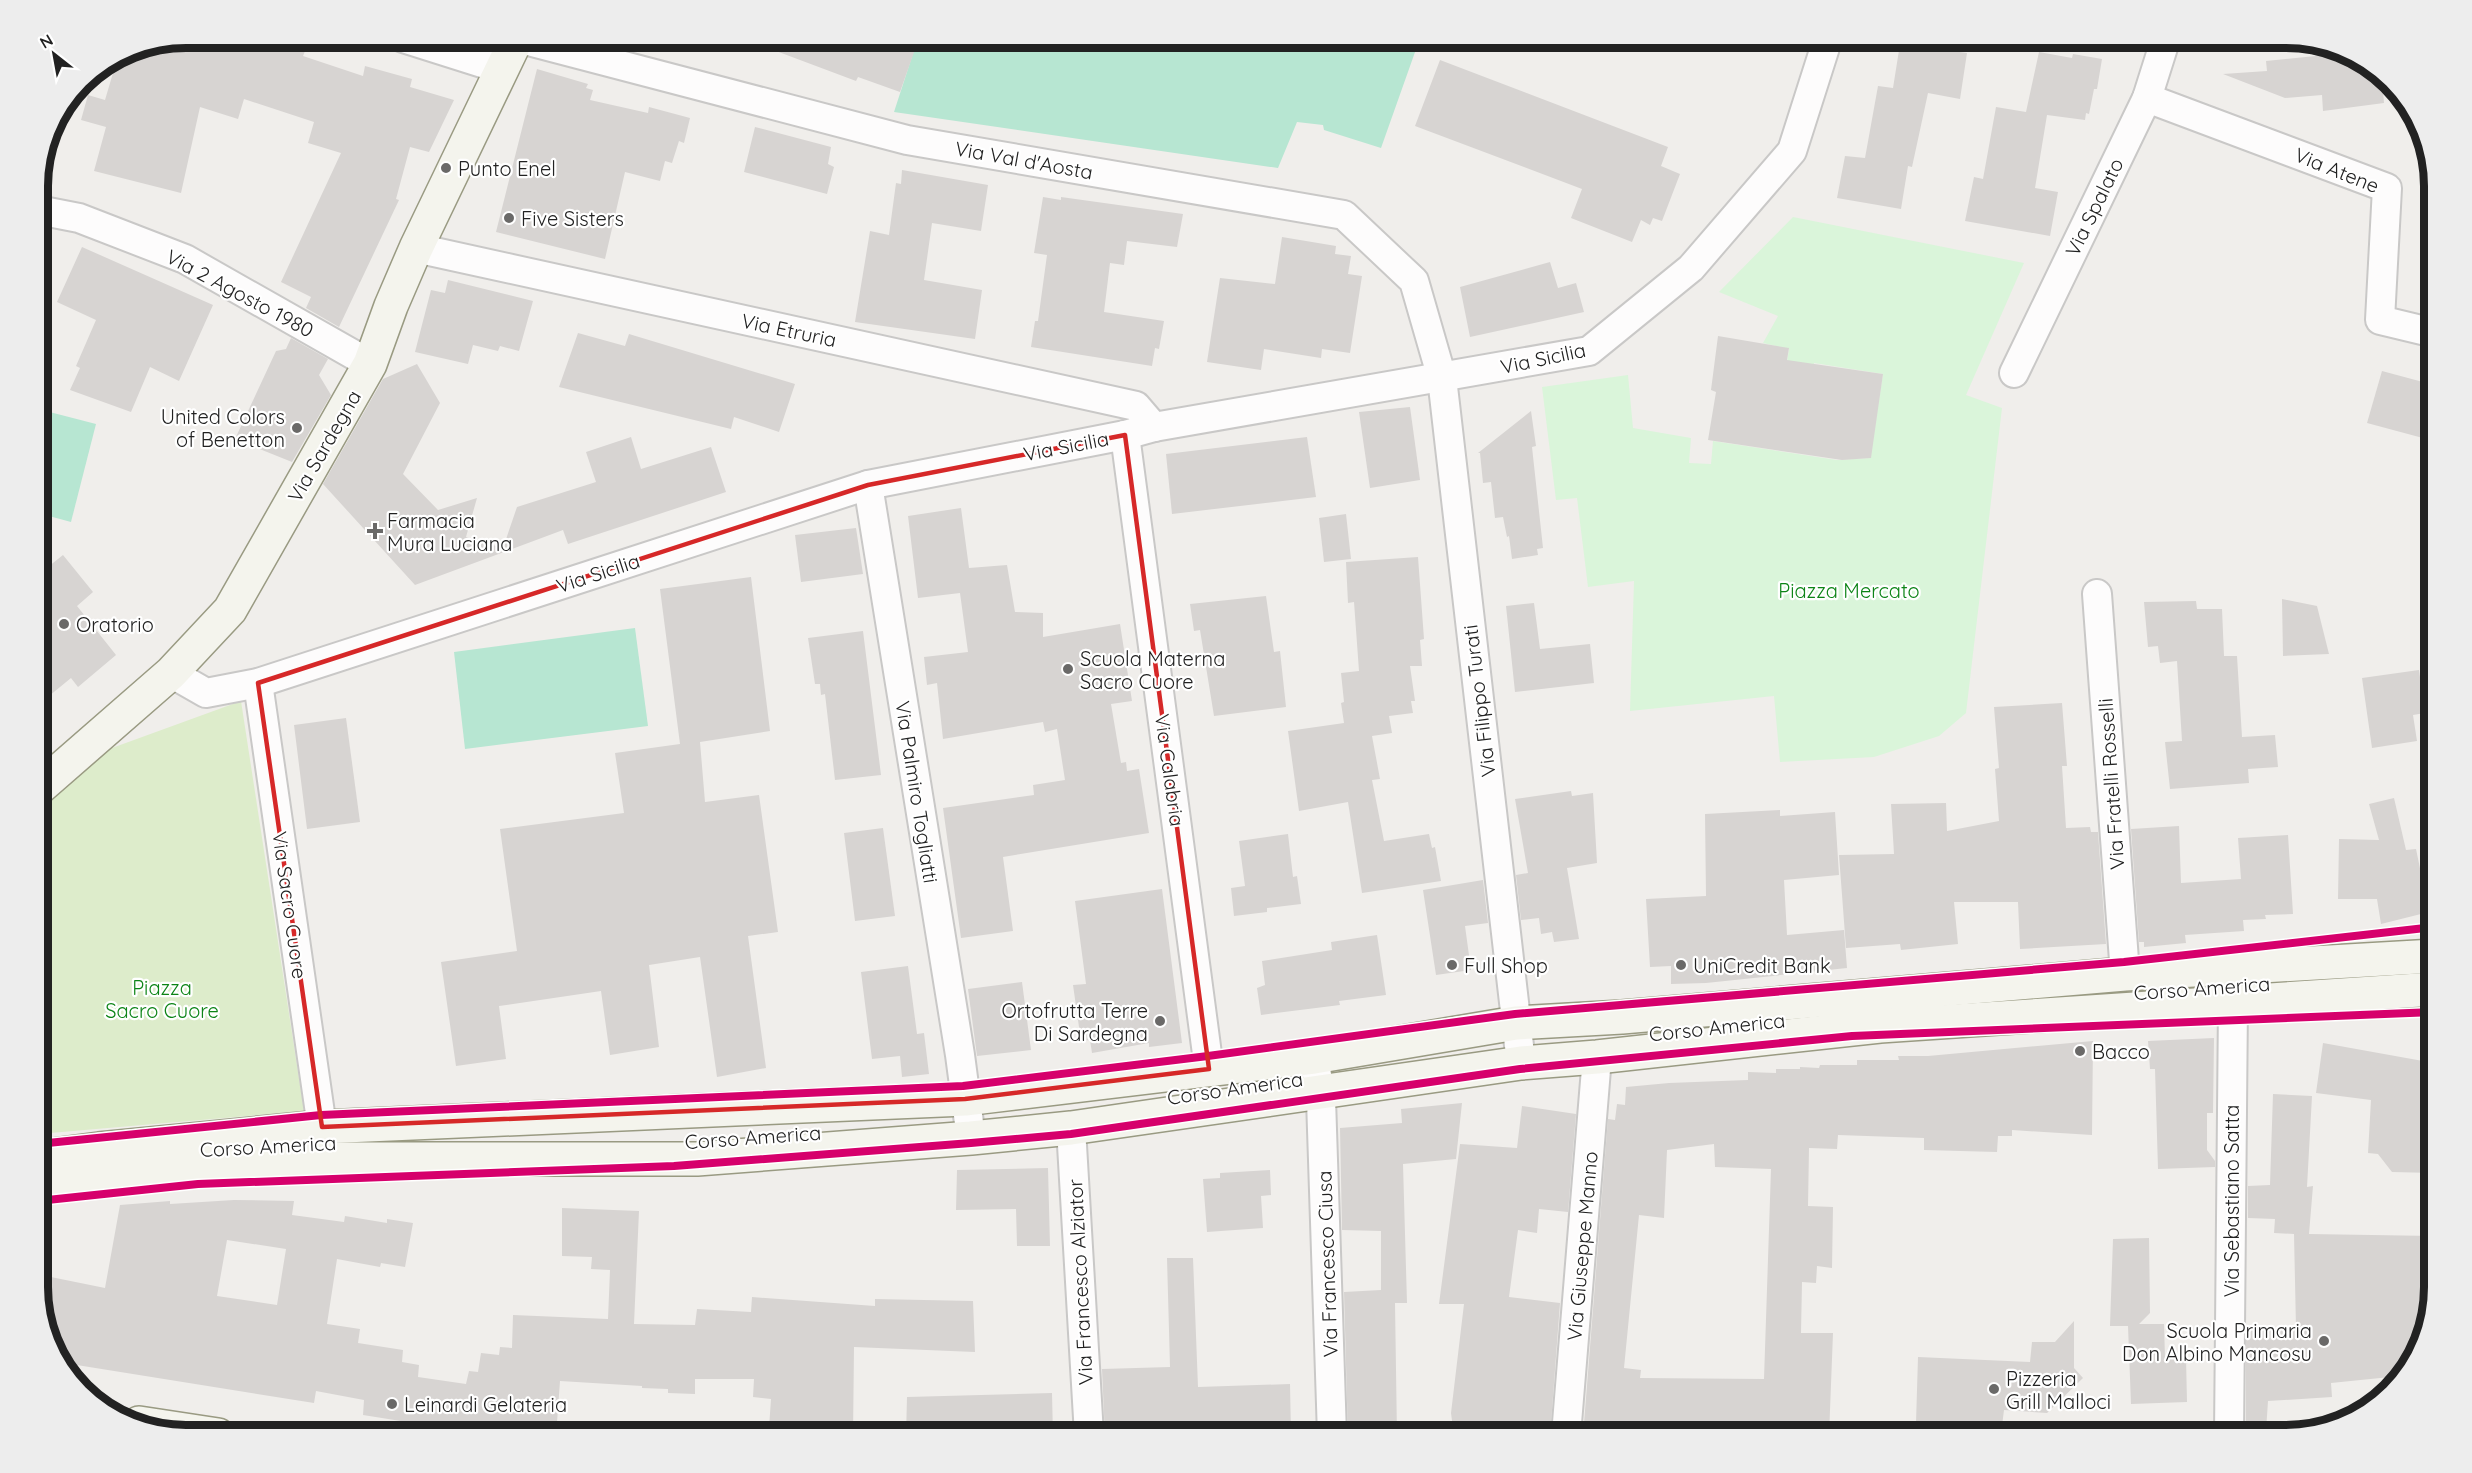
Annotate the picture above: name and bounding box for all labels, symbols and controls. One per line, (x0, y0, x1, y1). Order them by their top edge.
north arrow (24, 24, 84, 84)
text: N (36, 30, 56, 53)
street label: Via Val d'Aosta (953, 136, 1095, 184)
street label: Via Atene (2291, 142, 2383, 198)
street label: Via Spalato (2060, 154, 2128, 260)
place label: Punto Enel (458, 156, 556, 181)
marker: Punto Enel (439, 161, 453, 175)
place label: Five Sisters (521, 206, 624, 231)
marker: Five Sisters (502, 211, 516, 225)
street label: Via 2 Agosto 1980 (162, 244, 318, 342)
street label: Via Etruria (739, 308, 839, 352)
street label: Via Sicilia (1498, 337, 1588, 379)
street label: Via Sardegna (282, 386, 366, 506)
place label: United Colors of Benetton (161, 404, 285, 452)
marker: United Colors of Benetton (290, 421, 304, 435)
street label: Via Sicilia (1021, 425, 1111, 467)
place label: Farmacia Mura Luciana (387, 508, 512, 556)
marker: Farmacia Mura Luciana (368, 524, 382, 538)
street label: Via Sicilia (553, 548, 643, 598)
park label: Piazza Mercato (1778, 578, 1920, 603)
place label: Oratorio (76, 612, 154, 637)
marker: Oratorio (57, 617, 71, 631)
street label: Via Filippo Turati (1457, 623, 1501, 779)
place label: Scuola Materna Sacro Cuore (1080, 646, 1225, 694)
marker: Scuola Materna Sacro Cuore (1061, 662, 1075, 676)
street label: Via Fratelli Rosselli (2093, 697, 2129, 871)
street label: Via Palmiro Togliatti (890, 699, 944, 885)
street label: Via Calabria (1150, 712, 1190, 828)
street label: Via Sacro Cuore (267, 830, 313, 980)
place label: Full Shop (1464, 953, 1548, 978)
place label: UniCredit Bank (1693, 953, 1831, 978)
marker: Full Shop (1445, 958, 1459, 972)
marker: UniCredit Bank (1674, 958, 1688, 972)
street label: Corso America (2133, 971, 2271, 1005)
park label: Piazza Sacro Cuore (105, 975, 219, 1023)
place label: Ortofrutta Terre Di Sardegna (1002, 998, 1148, 1046)
street label: Corso America (1648, 1007, 1786, 1047)
marker: Ortofrutta Terre Di Sardegna (1153, 1014, 1167, 1028)
place label: Bacco (2092, 1039, 2150, 1064)
marker: Bacco (2073, 1044, 2087, 1058)
street label: Corso America (1166, 1066, 1304, 1110)
street label: Via Sebastiano Satta (2219, 1105, 2244, 1297)
street label: Corso America (684, 1120, 822, 1154)
street label: Corso America (199, 1130, 337, 1162)
street label: Via Giuseppe Manno (1561, 1150, 1603, 1342)
street label: Via Francesco Ciusa (1311, 1170, 1343, 1358)
street label: Via Francesco Alziator (1062, 1178, 1098, 1386)
place label: Scuola Primaria Don Albino Mancosu (2122, 1318, 2312, 1366)
marker: Scuola Primaria Don Albino Mancosu (2317, 1334, 2331, 1348)
place label: Pizzeria Grill Malloci (2006, 1366, 2111, 1414)
marker: Pizzeria Grill Malloci (1987, 1382, 2001, 1396)
place label: Leinardi Gelateria (404, 1392, 567, 1417)
marker: Leinardi Gelateria (385, 1397, 399, 1411)

